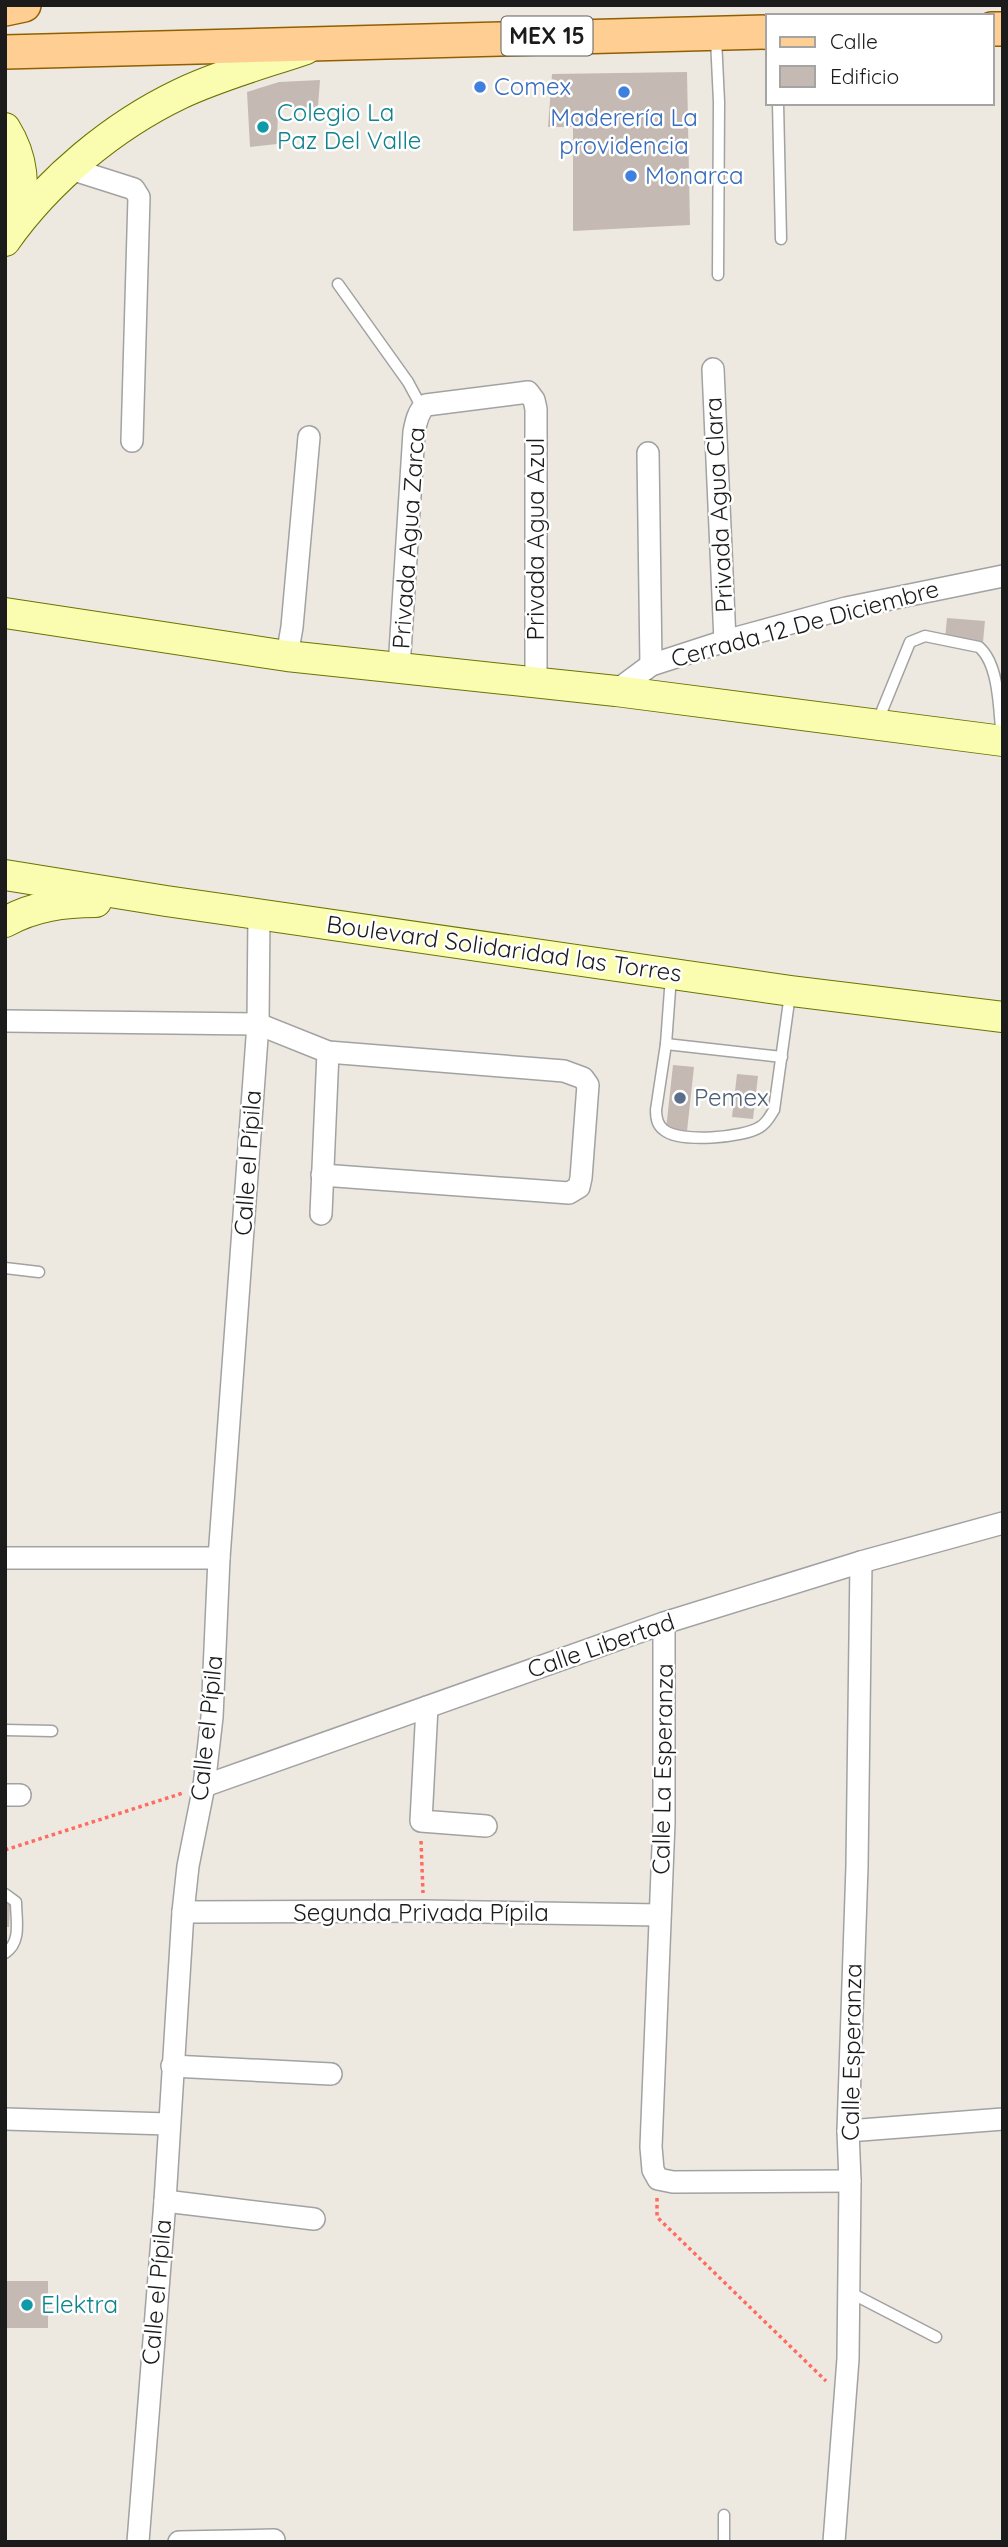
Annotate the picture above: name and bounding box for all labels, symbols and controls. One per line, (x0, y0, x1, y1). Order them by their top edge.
legend (766, 14, 994, 105)
road number: MEX 15 (502, 17, 592, 56)
text: Calle (830, 28, 878, 54)
text: Edificio (830, 63, 899, 89)
place label: Comex (494, 71, 571, 101)
marker: Comex (472, 79, 488, 95)
marker: Maderería La providencia (616, 84, 632, 100)
place label: Colegio La Paz Del Valle (277, 97, 421, 155)
place label: Maderería La providencia (550, 102, 698, 160)
marker: Colegio La Paz Del Valle (255, 119, 271, 135)
place label: Monarca (645, 160, 743, 190)
marker: Monarca (623, 168, 639, 184)
street label: Privada Agua Clara (697, 397, 739, 614)
street label: Privada Agua Zarca (385, 426, 431, 650)
street label: Privada Agua Azul (520, 438, 550, 640)
street label: Cerrada 12 De Diciembre (668, 573, 942, 673)
street label: Boulevard Solidaridad las Torres (325, 908, 684, 988)
place label: Pemex (694, 1082, 769, 1112)
street label: Calle el Pípila (227, 1089, 267, 1237)
marker: Pemex (672, 1090, 688, 1106)
street label: Calle Libertad (523, 1606, 678, 1684)
street label: Calle el Pípila (183, 1654, 229, 1802)
street label: Calle La Esperanza (645, 1663, 679, 1875)
street label: Segunda Privada Pípila (293, 1897, 549, 1927)
street label: Calle Esperanza (834, 1963, 868, 2141)
street label: Calle el Pípila (135, 2218, 177, 2366)
place label: Elektra (41, 2289, 118, 2319)
marker: Elektra (19, 2297, 35, 2313)

